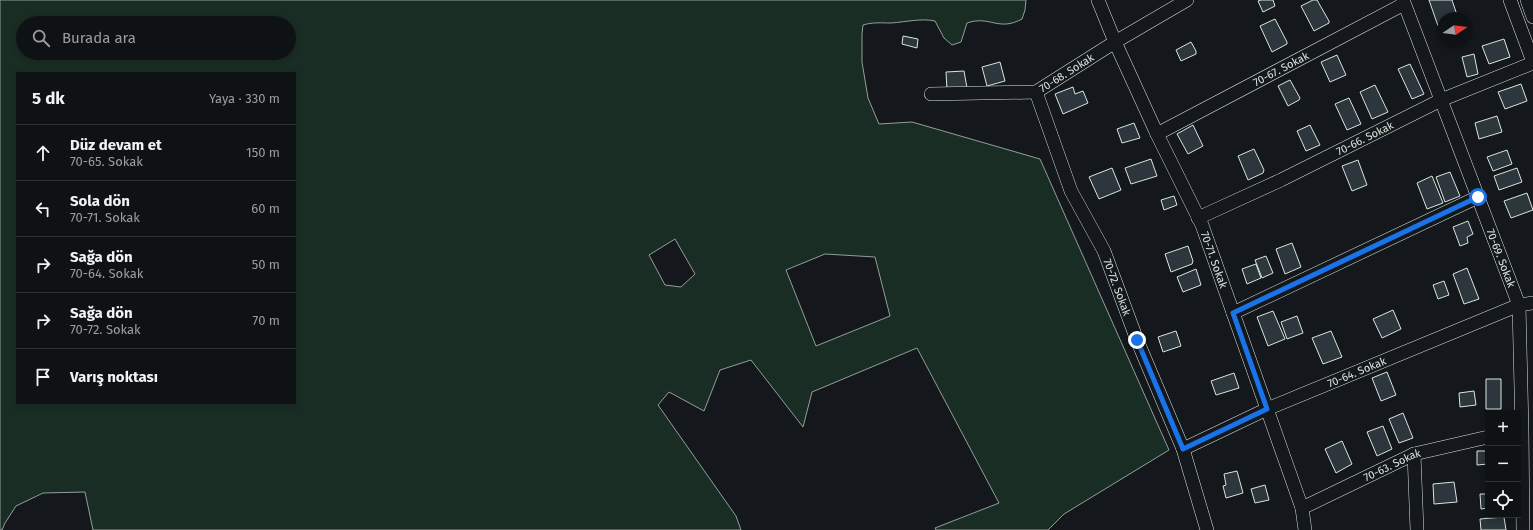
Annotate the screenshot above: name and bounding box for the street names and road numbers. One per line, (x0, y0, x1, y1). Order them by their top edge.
street label: 70-67. Sokak (1251, 49, 1311, 89)
street label: 70-68. Sokak (1037, 51, 1097, 95)
street label: 70-66. Sokak (1334, 119, 1396, 158)
street label: 70-69. Sokak (1484, 227, 1518, 290)
street label: 70-71. Sokak (1198, 230, 1230, 291)
street label: 70-72. Sokak (1100, 257, 1134, 318)
street label: 70-64. Sokak (1326, 354, 1388, 390)
street label: 70-63. Sokak (1362, 447, 1422, 484)

